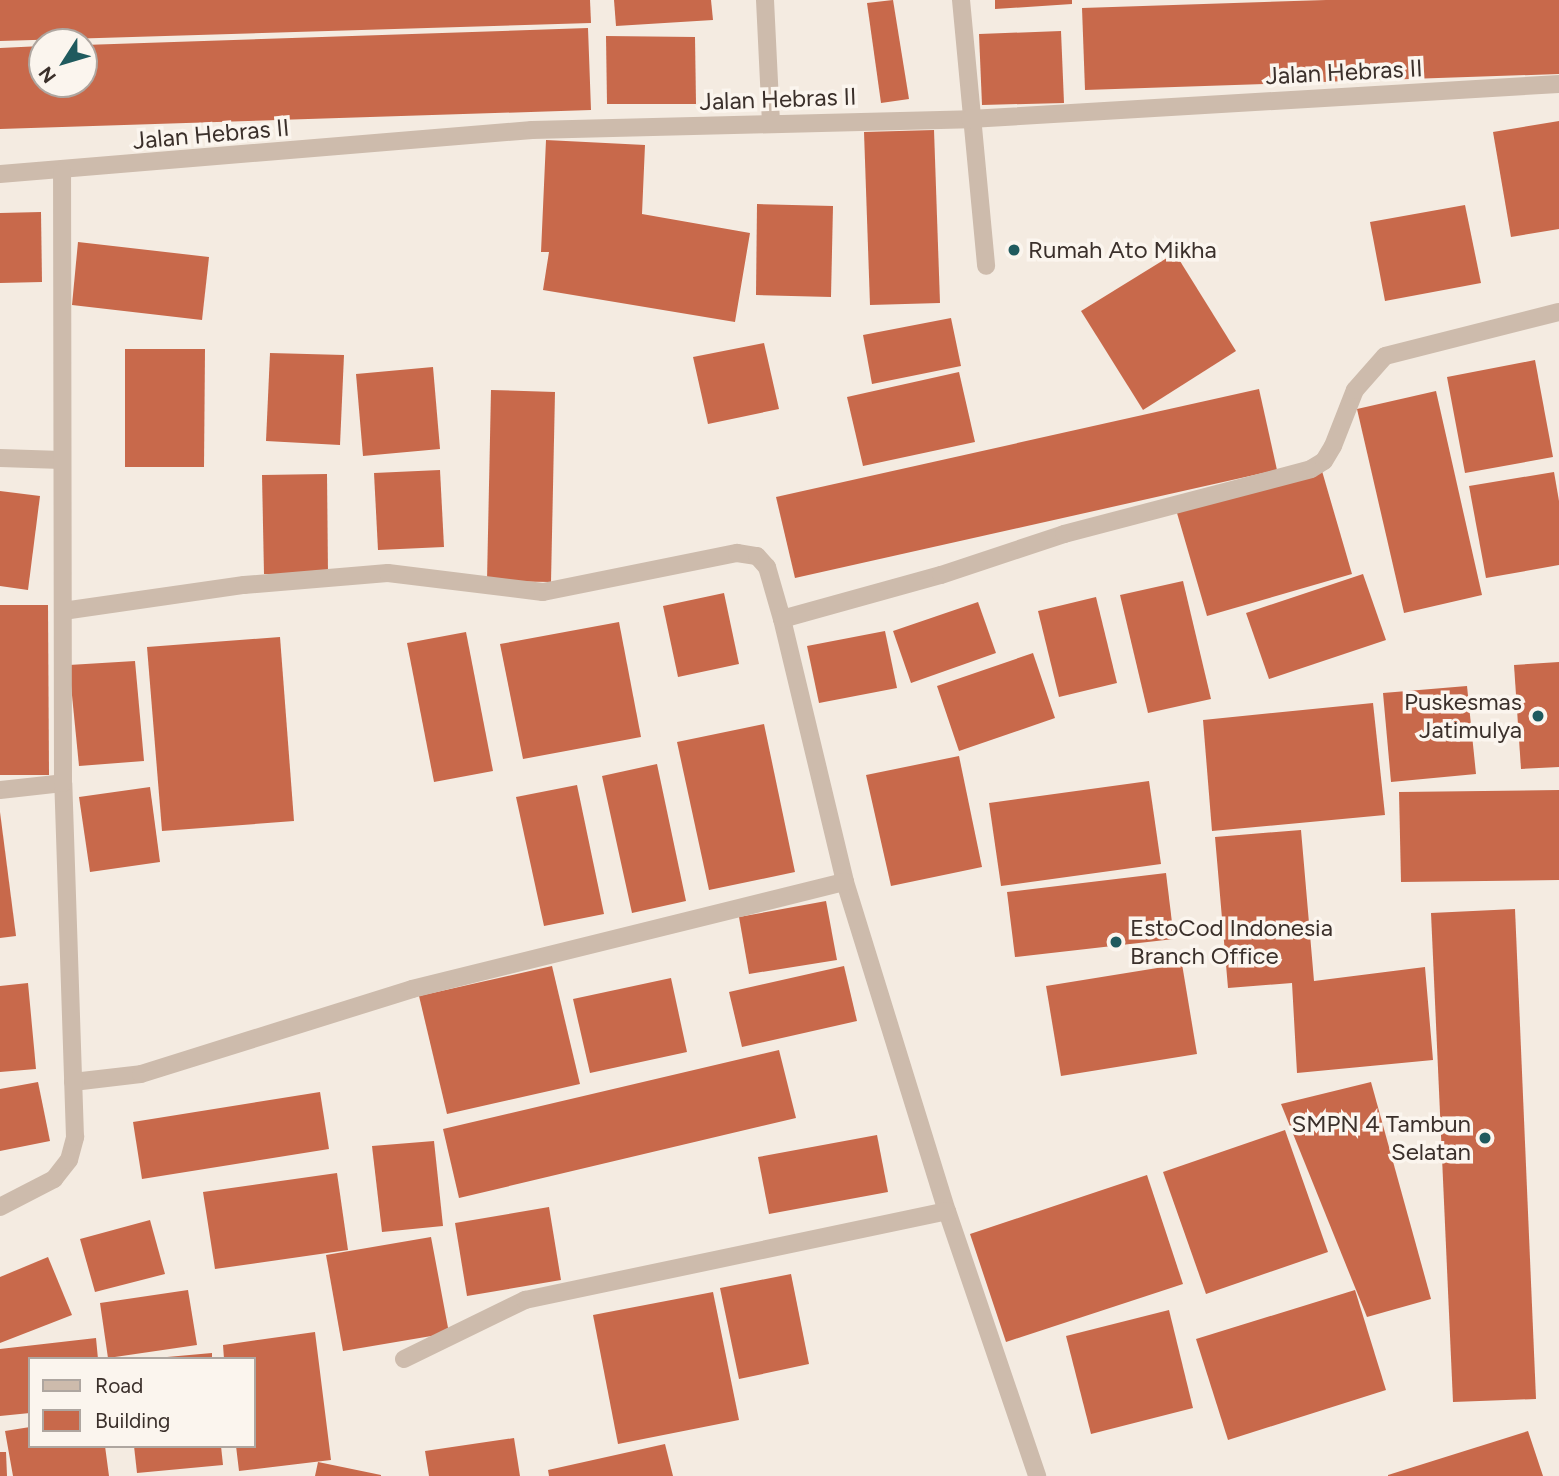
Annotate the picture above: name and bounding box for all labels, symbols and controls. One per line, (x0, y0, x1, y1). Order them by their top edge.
north arrow (28, 28, 98, 98)
street label: Jalan Hebras II (1265, 54, 1423, 90)
text: N (34, 62, 61, 88)
street label: Jalan Hebras II (699, 82, 857, 116)
street label: Jalan Hebras II (131, 113, 291, 155)
place label: Rumah Ato Mikha (1028, 236, 1217, 264)
marker: Rumah Ato Mikha (1006, 242, 1022, 258)
place label: Puskesmas Jatimulya (1404, 688, 1522, 744)
marker: Puskesmas Jatimulya (1528, 706, 1548, 726)
place label: EstoCod Indonesia Branch Office (1130, 914, 1333, 970)
marker: EstoCod Indonesia Branch Office (1108, 934, 1124, 950)
place label: SMPN 4 Tambun Selatan (1291, 1110, 1471, 1166)
marker: SMPN 4 Tambun Selatan (1477, 1130, 1493, 1146)
legend (28, 1357, 256, 1448)
text: Road (95, 1373, 143, 1398)
text: Building (95, 1408, 170, 1433)

